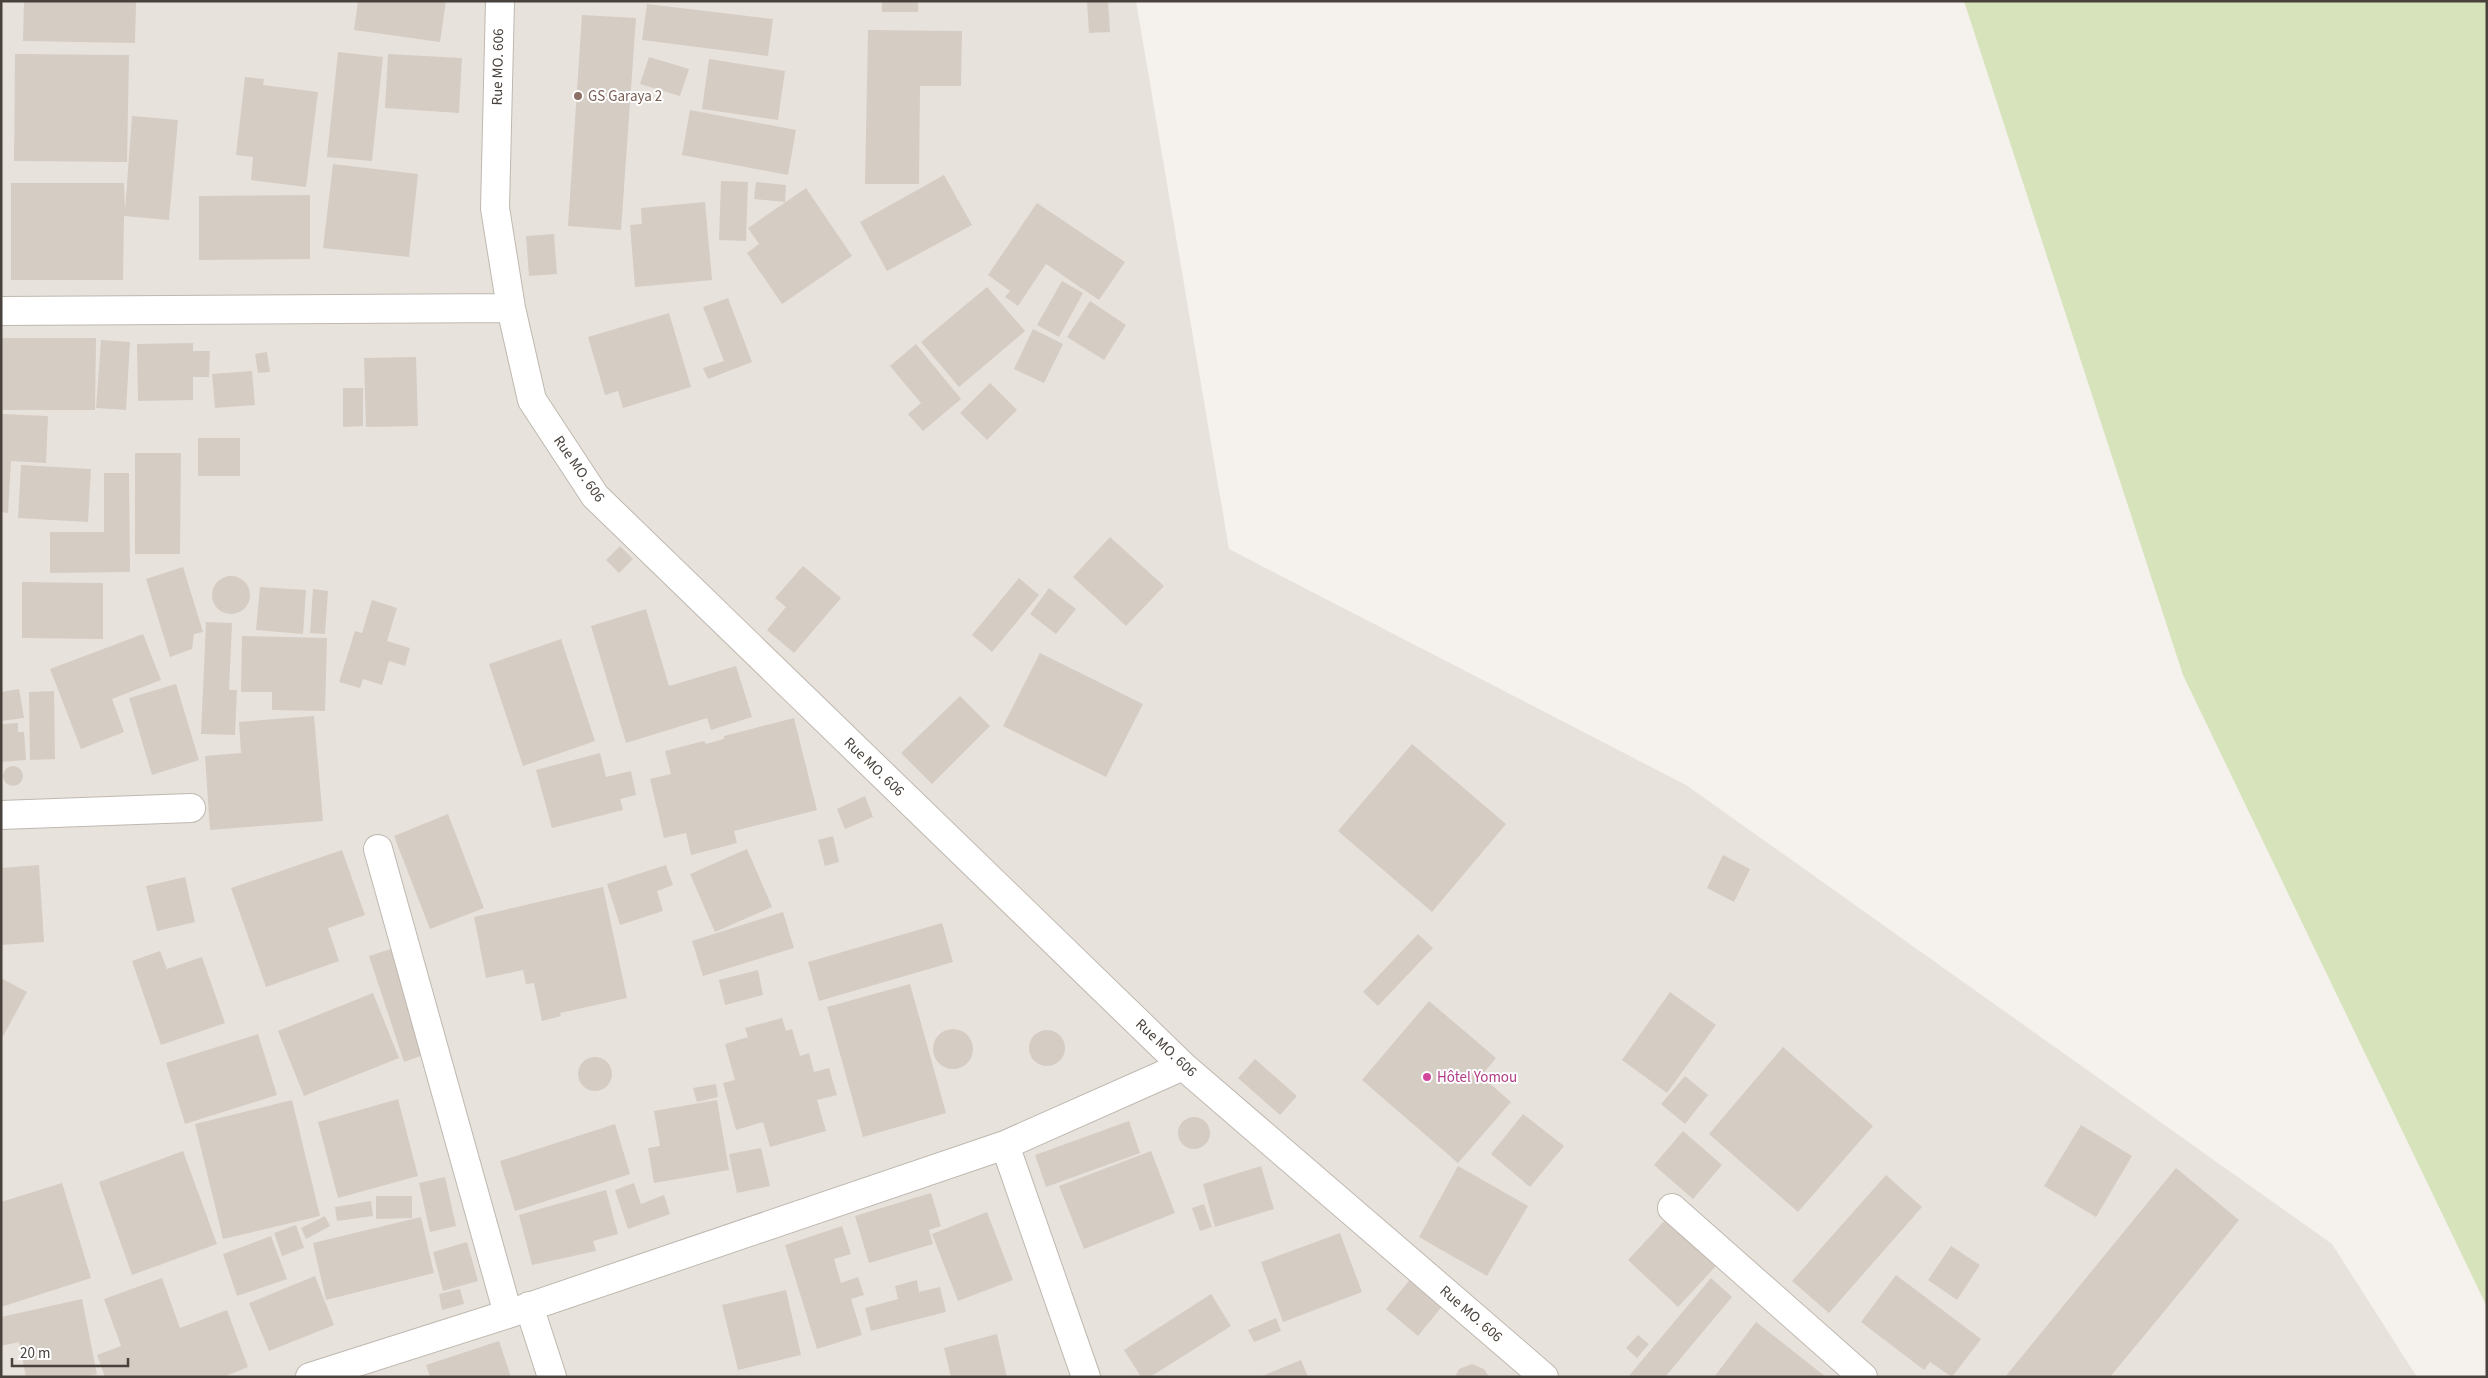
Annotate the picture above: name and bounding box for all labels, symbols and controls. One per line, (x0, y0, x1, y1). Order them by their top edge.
street label: Rue MO. 606 (487, 28, 509, 106)
place label: GS Garaya 2 (588, 86, 662, 107)
marker: GS Garaya 2 (572, 90, 584, 102)
street label: Rue MO. 606 (548, 431, 610, 507)
street label: Rue MO. 606 (839, 733, 909, 801)
street label: Rue MO. 606 (1131, 1014, 1201, 1082)
place label: Hôtel Yomou (1437, 1067, 1517, 1088)
marker: Hôtel Yomou (1421, 1071, 1433, 1083)
street label: Rue MO. 606 (1435, 1281, 1507, 1347)
scale bar (12, 1336, 129, 1368)
text: 20 m (20, 1343, 50, 1364)

